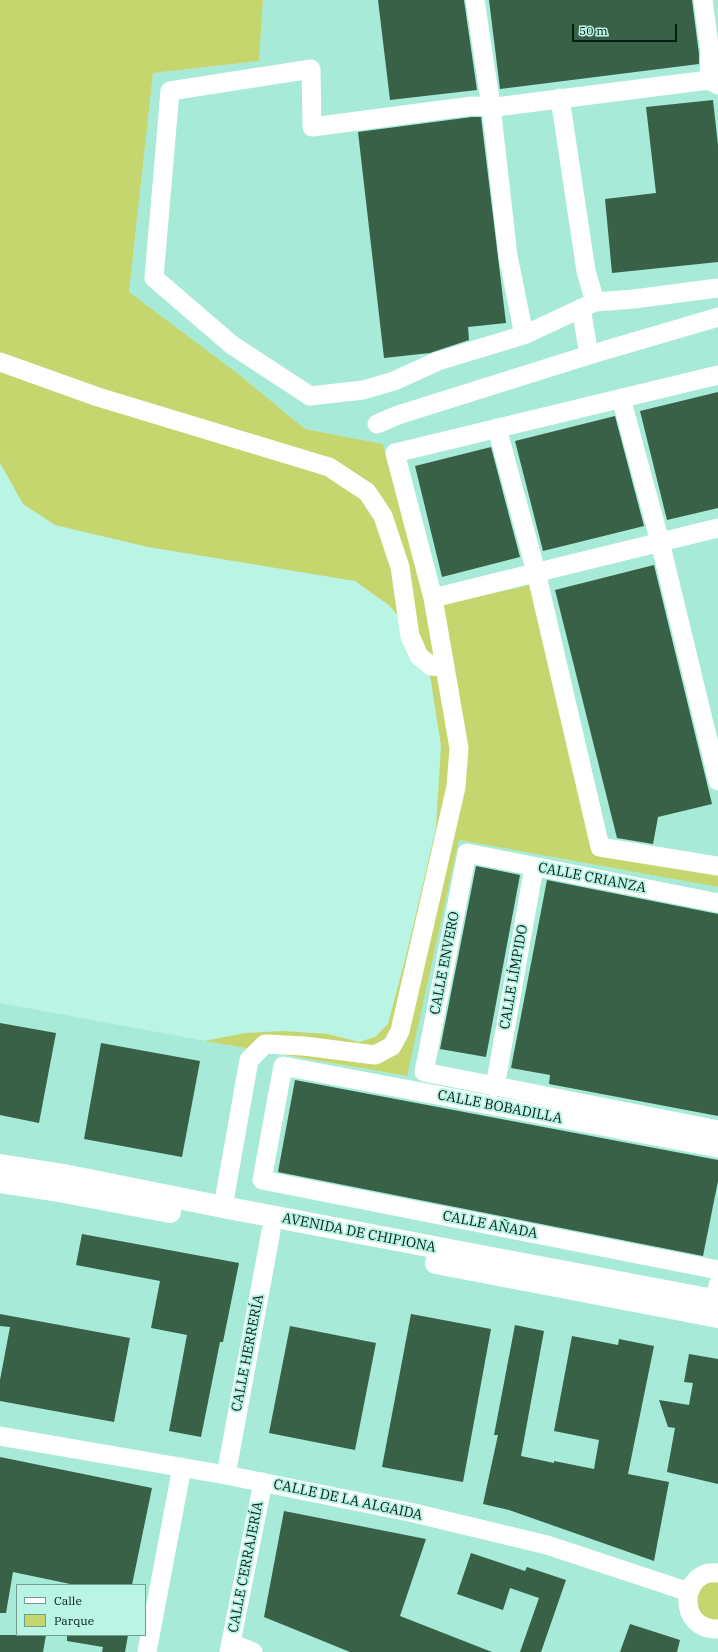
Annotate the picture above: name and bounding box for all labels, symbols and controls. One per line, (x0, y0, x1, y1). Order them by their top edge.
scale bar (574, 16, 679, 42)
text: 50 m (579, 23, 608, 38)
street label: CALLE CRIANZA (537, 859, 647, 897)
street label: CALLE ENVERO (427, 910, 463, 1016)
street label: CALLE LÍMPIDO (496, 923, 532, 1031)
street label: CALLE BOBADILLA (436, 1087, 564, 1127)
street label: CALLE AÑADA (441, 1208, 539, 1242)
street label: AVENIDA DE CHIPIONA (281, 1210, 437, 1256)
street label: CALLE HERRERÍA (228, 1293, 268, 1413)
street label: CALLE DE LA ALGAIDA (272, 1476, 424, 1524)
street label: CALLE CERRAJERÍA (225, 1500, 267, 1634)
legend (16, 1584, 146, 1636)
text: Calle (54, 1593, 82, 1608)
text: Parque (54, 1613, 94, 1628)

